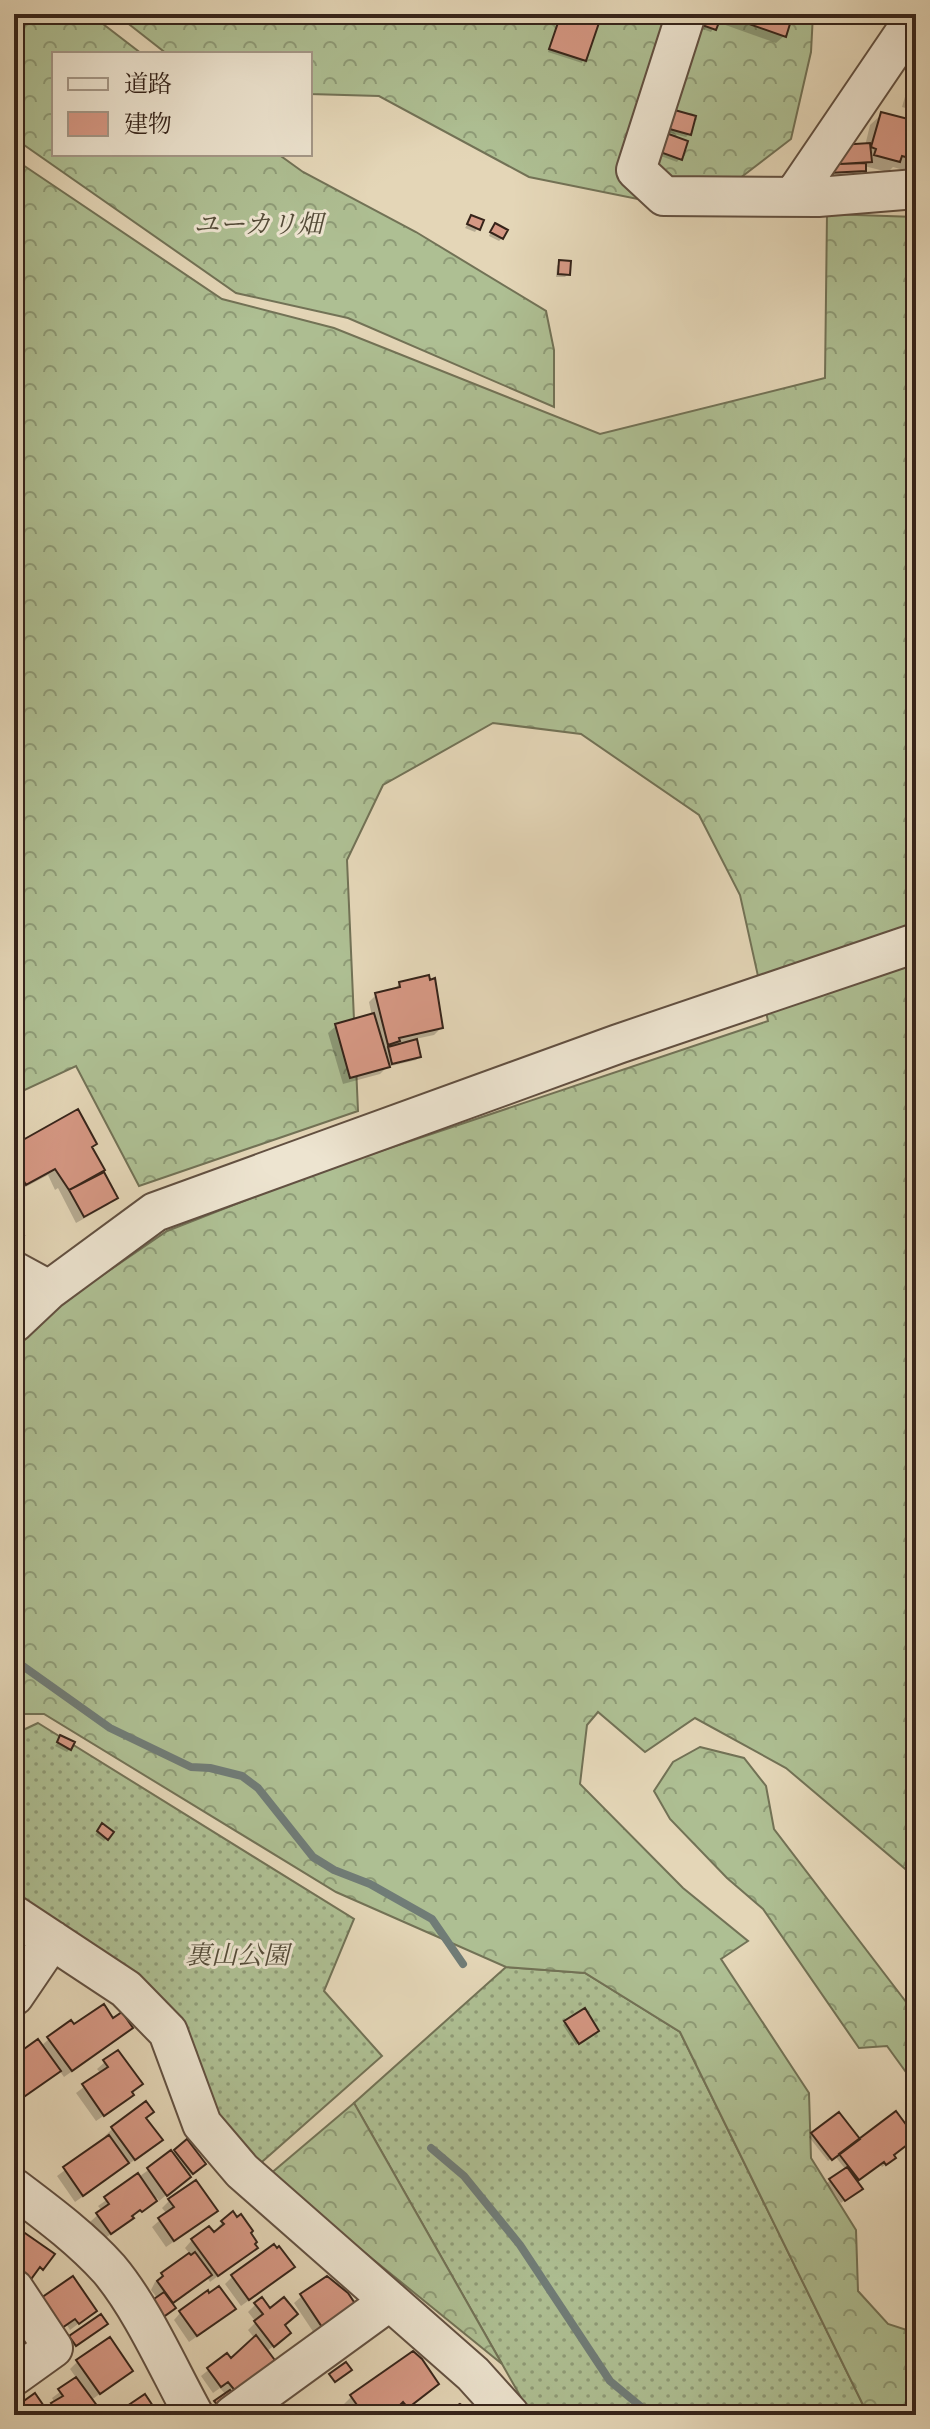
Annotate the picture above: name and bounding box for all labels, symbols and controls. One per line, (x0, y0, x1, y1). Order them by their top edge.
legend (52, 52, 312, 156)
text: 道路 (124, 70, 172, 100)
text: 建物 (124, 110, 172, 140)
park label: ユーカリ畑 (193, 209, 327, 241)
park label: 裏山公園 (185, 1940, 293, 1972)

